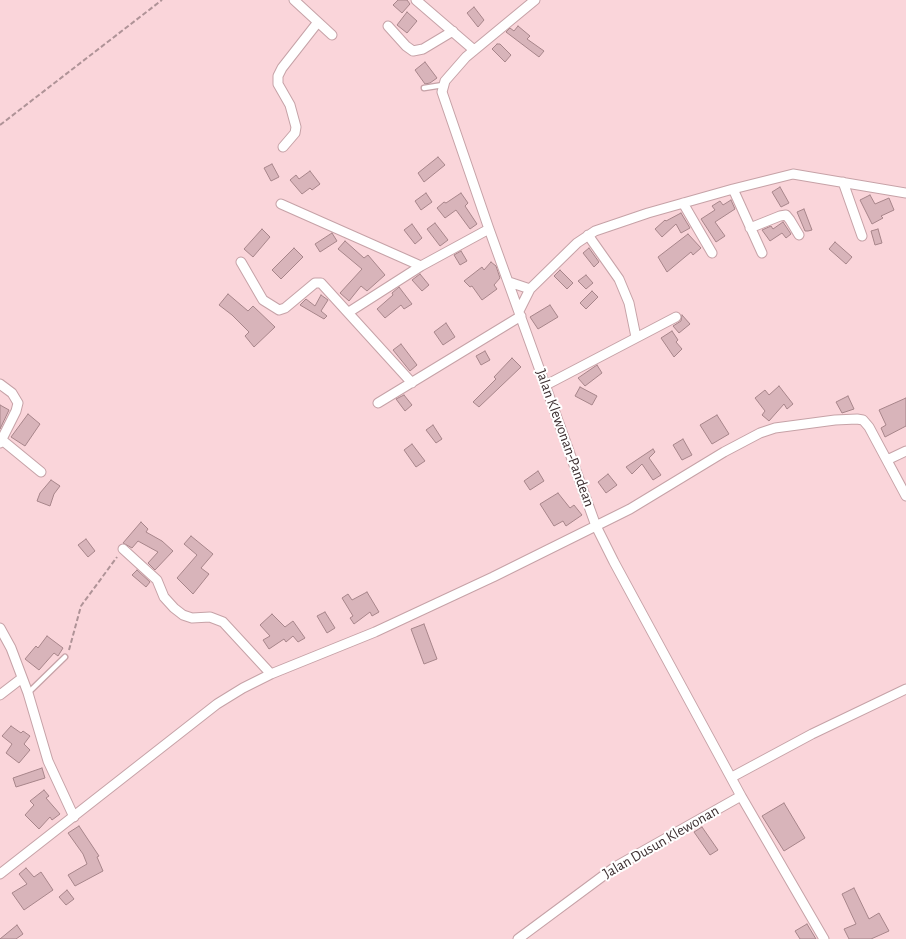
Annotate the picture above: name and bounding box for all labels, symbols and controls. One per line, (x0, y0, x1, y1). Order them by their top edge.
street label: Jalan Klewonan-Pandean (532, 367, 598, 509)
street label: Jalan Dusun Klewonan (600, 802, 722, 882)

